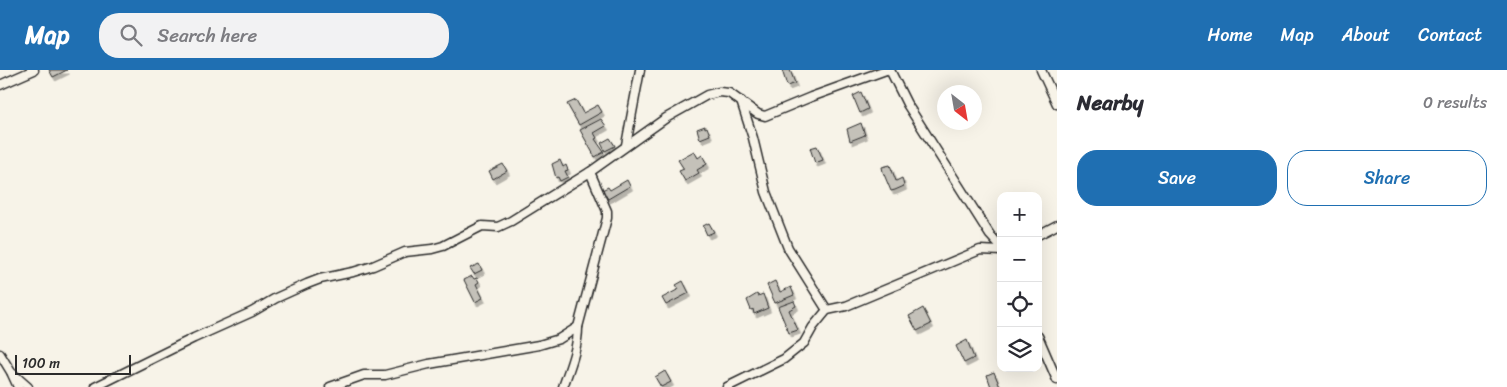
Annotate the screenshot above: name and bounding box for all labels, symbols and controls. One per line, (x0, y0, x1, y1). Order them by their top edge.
search box (99, 13, 449, 58)
text: Map (25, 14, 69, 56)
text: Search here (157, 19, 257, 52)
text: Home (1208, 19, 1253, 51)
text: Map (1281, 19, 1314, 51)
text: About (1342, 19, 1390, 51)
text: Contact (1418, 19, 1482, 51)
icon: search (117, 21, 145, 49)
text: Nearby (1077, 84, 1143, 122)
north arrow (937, 85, 982, 130)
text: 0 results (1423, 88, 1487, 117)
button: Save (1077, 150, 1277, 206)
button: Share (1287, 150, 1487, 206)
map controls (997, 192, 1042, 372)
button: + (997, 192, 1042, 237)
button: − (997, 237, 1042, 282)
button: locate (997, 282, 1042, 327)
button: layers (997, 327, 1042, 372)
text: 100 m (22, 351, 60, 376)
scale bar (15, 352, 131, 375)

